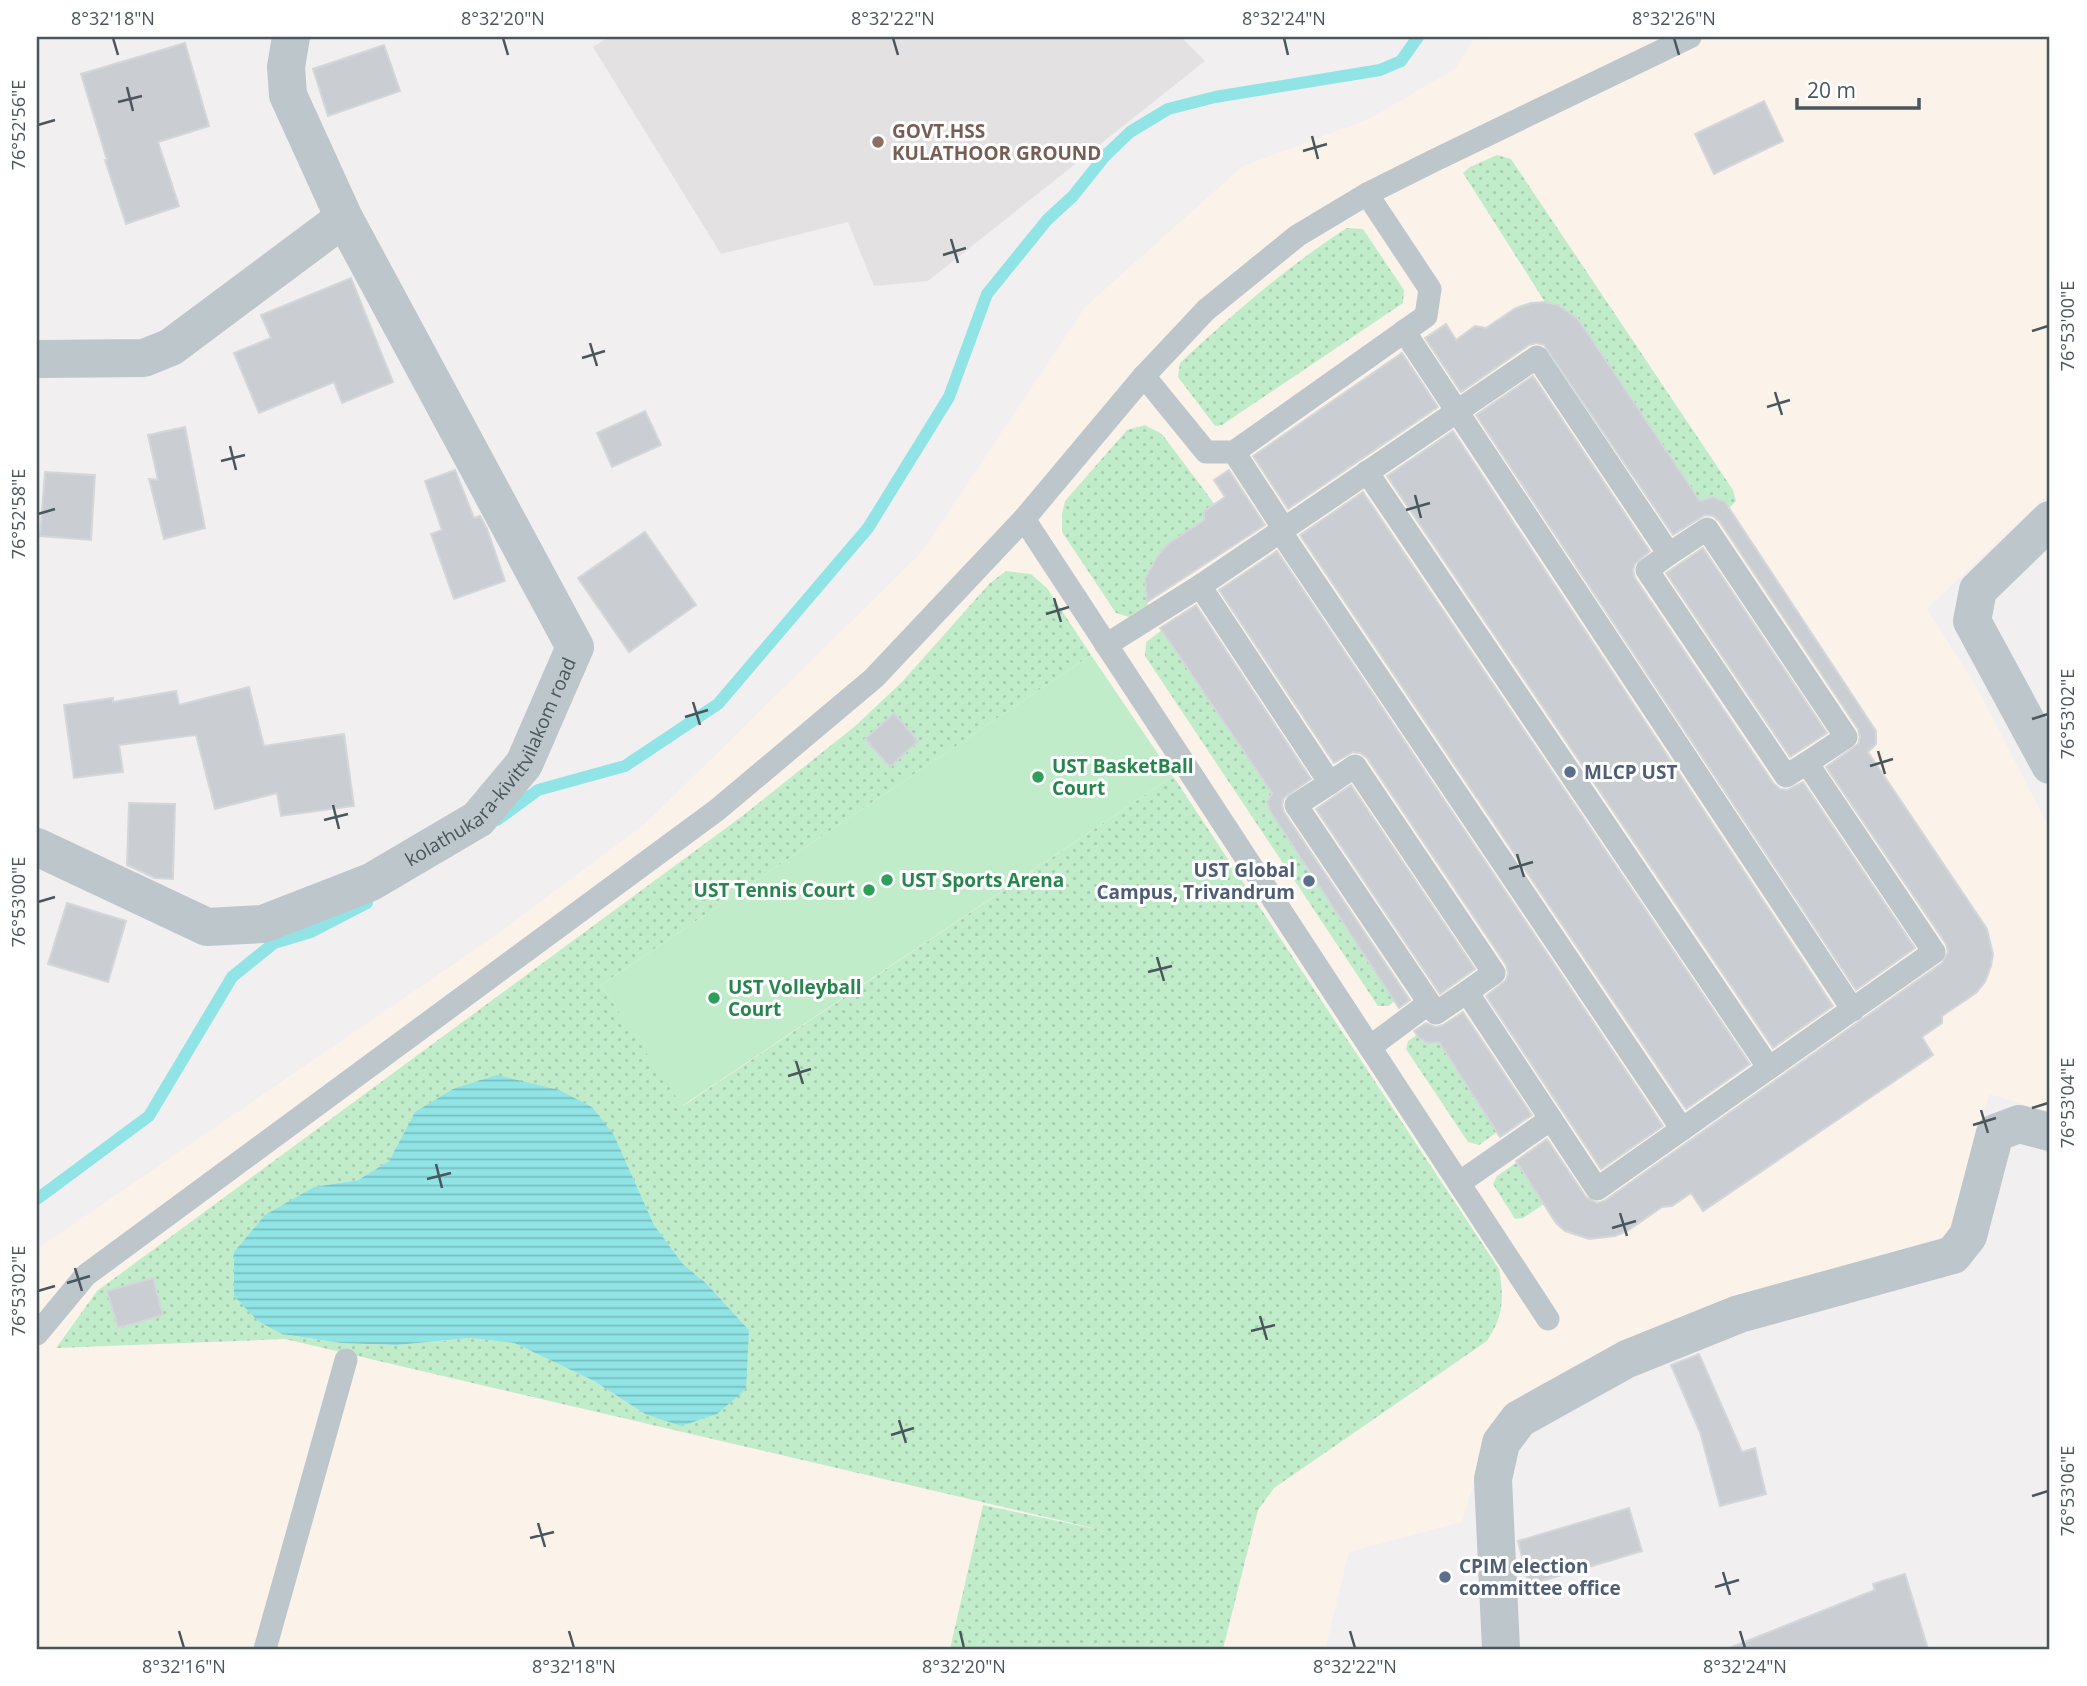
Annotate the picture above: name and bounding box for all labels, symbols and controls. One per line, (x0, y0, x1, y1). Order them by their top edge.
text: 8°32'18"N (71, 6, 155, 30)
text: 8°32'20"N (461, 6, 545, 30)
text: 8°32'22"N (851, 6, 935, 30)
text: 8°32'24"N (1242, 6, 1326, 30)
text: 8°32'26"N (1632, 6, 1716, 30)
scale bar (1797, 66, 1919, 110)
text: 20 m (1807, 76, 1856, 104)
text: 76°52'56"E (6, 80, 30, 170)
place label: GOVT.HSS KULATHOOR GROUND (892, 118, 1101, 166)
marker: GOVT.HSS KULATHOOR GROUND (870, 134, 886, 150)
text: 76°53'00"E (2055, 281, 2079, 371)
text: 76°52'58"E (6, 469, 30, 559)
street label: kolathukara-kivittvilakom road (400, 653, 582, 872)
text: 76°53'02"E (2055, 669, 2079, 759)
place label: UST BasketBall Court (1052, 753, 1194, 801)
place label: MLCP UST (1584, 759, 1677, 785)
marker: MLCP UST (1562, 764, 1578, 780)
marker: UST BasketBall Court (1030, 769, 1046, 785)
text: 76°53'00"E (6, 857, 30, 947)
place label: UST Global Campus, Trivandrum (1096, 857, 1295, 905)
place label: UST Sports Arena (901, 867, 1064, 893)
marker: UST Sports Arena (879, 872, 895, 888)
marker: UST Global Campus, Trivandrum (1301, 873, 1317, 889)
place label: UST Tennis Court (694, 877, 855, 903)
marker: UST Tennis Court (861, 882, 877, 898)
place label: UST Volleyball Court (728, 974, 862, 1022)
marker: UST Volleyball Court (706, 990, 722, 1006)
text: 76°53'04"E (2055, 1058, 2079, 1148)
text: 76°53'02"E (6, 1246, 30, 1336)
text: 76°53'06"E (2055, 1446, 2079, 1536)
place label: CPIM election committee office (1459, 1553, 1621, 1601)
marker: CPIM election committee office (1437, 1569, 1453, 1585)
text: 8°32'16"N (142, 1654, 226, 1678)
text: 8°32'18"N (532, 1654, 616, 1678)
text: 8°32'20"N (922, 1654, 1006, 1678)
text: 8°32'22"N (1313, 1654, 1397, 1678)
text: 8°32'24"N (1703, 1654, 1787, 1678)

